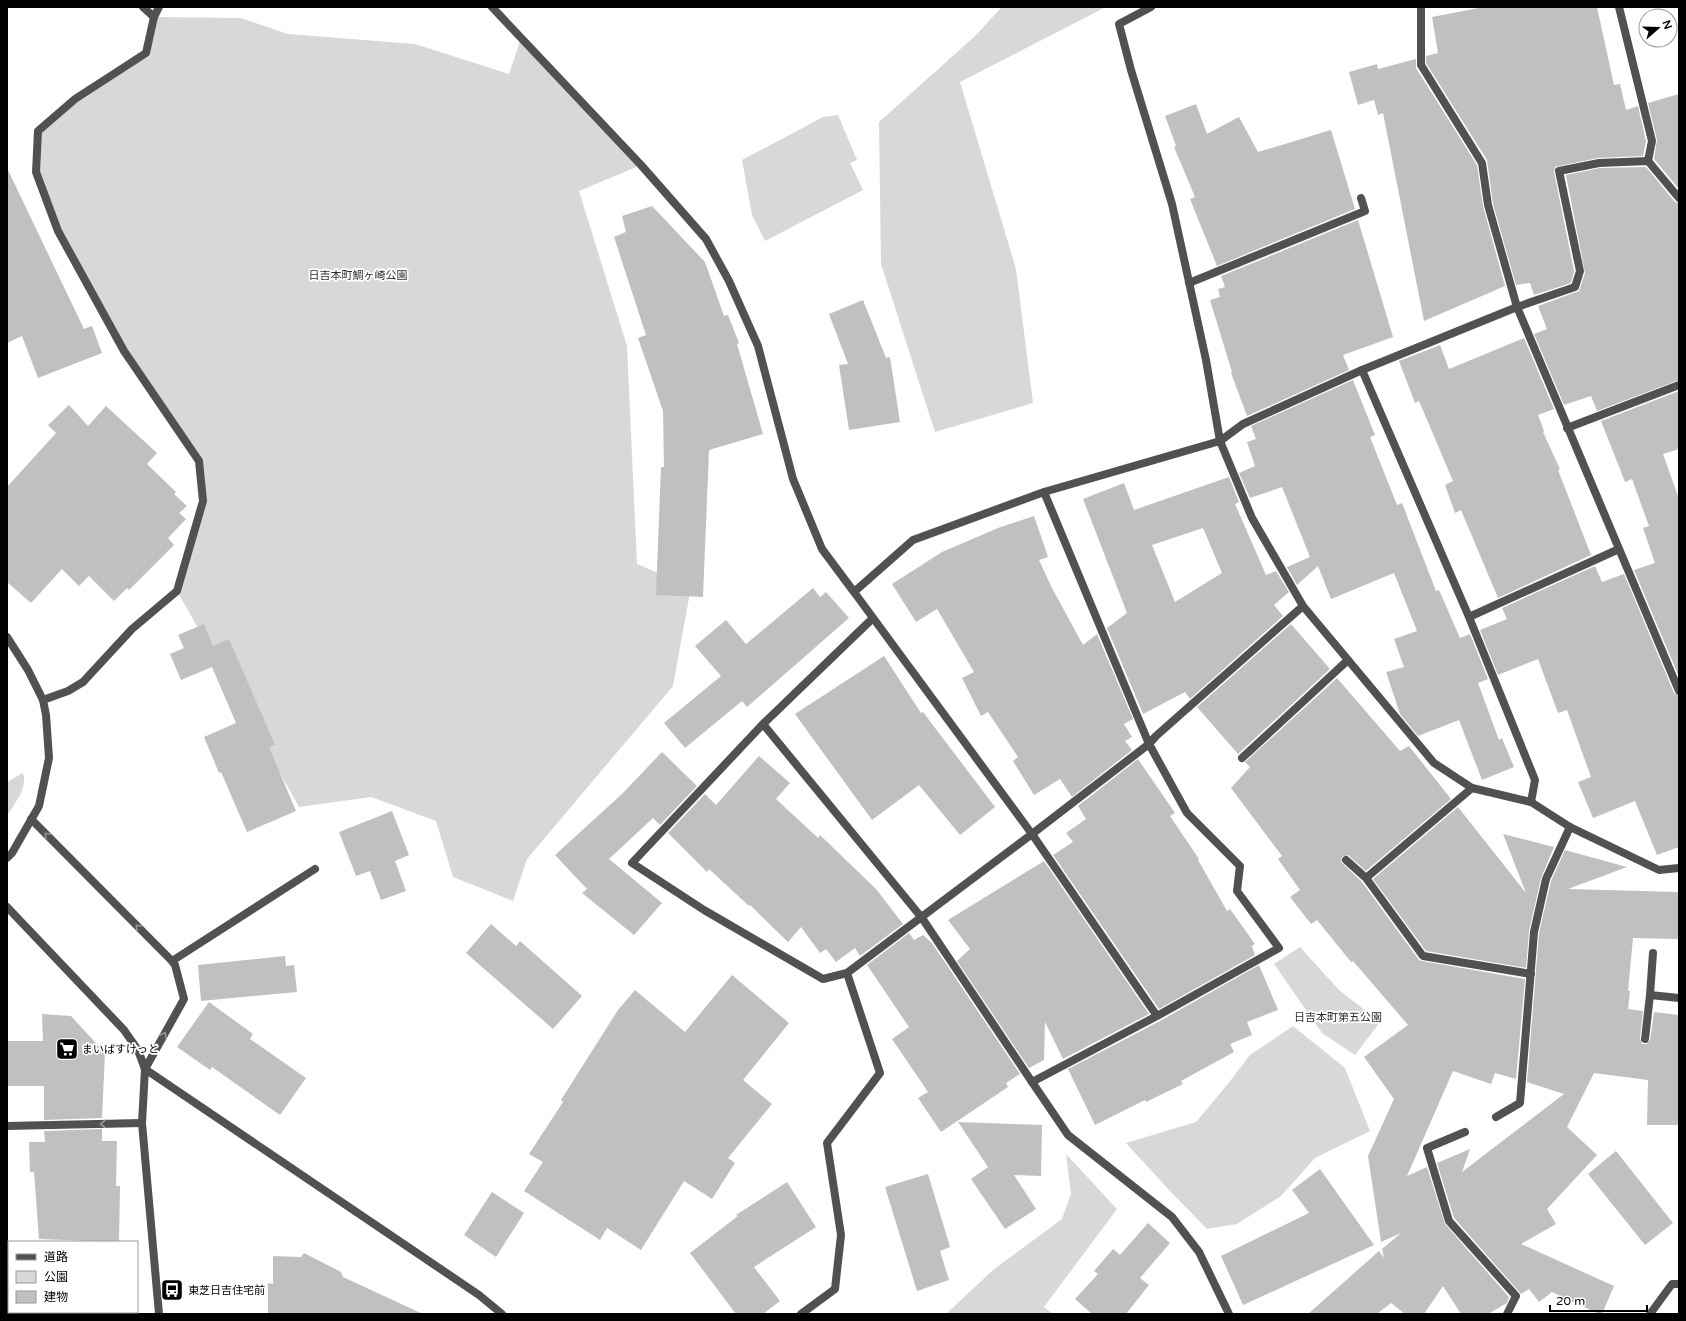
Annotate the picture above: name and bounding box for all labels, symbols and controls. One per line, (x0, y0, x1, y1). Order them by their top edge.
north arrow (1638, 8, 1678, 48)
text: N (1659, 18, 1675, 31)
park label: 日吉本町鯛ヶ崎公園 (309, 269, 408, 282)
one-way arrow (44, 832, 51, 840)
one-way arrow (135, 924, 143, 932)
park label: 日吉本町第五公園 (1294, 1011, 1382, 1024)
one-way arrow (159, 1032, 166, 1039)
supermarket icon: まいばすけっと (54, 1036, 80, 1062)
place label: まいばすけっと (82, 1043, 159, 1056)
one-way arrow (100, 1120, 106, 1128)
legend (8, 1241, 138, 1313)
text: 道路 (44, 1250, 68, 1264)
text: 公園 (44, 1270, 68, 1284)
bus stop icon: 東芝日吉住宅前 (159, 1277, 185, 1303)
place label: 東芝日吉住宅前 (188, 1284, 265, 1297)
scale bar (1550, 1287, 1647, 1313)
text: 建物 (44, 1290, 68, 1304)
text: 20 m (1556, 1294, 1585, 1308)

